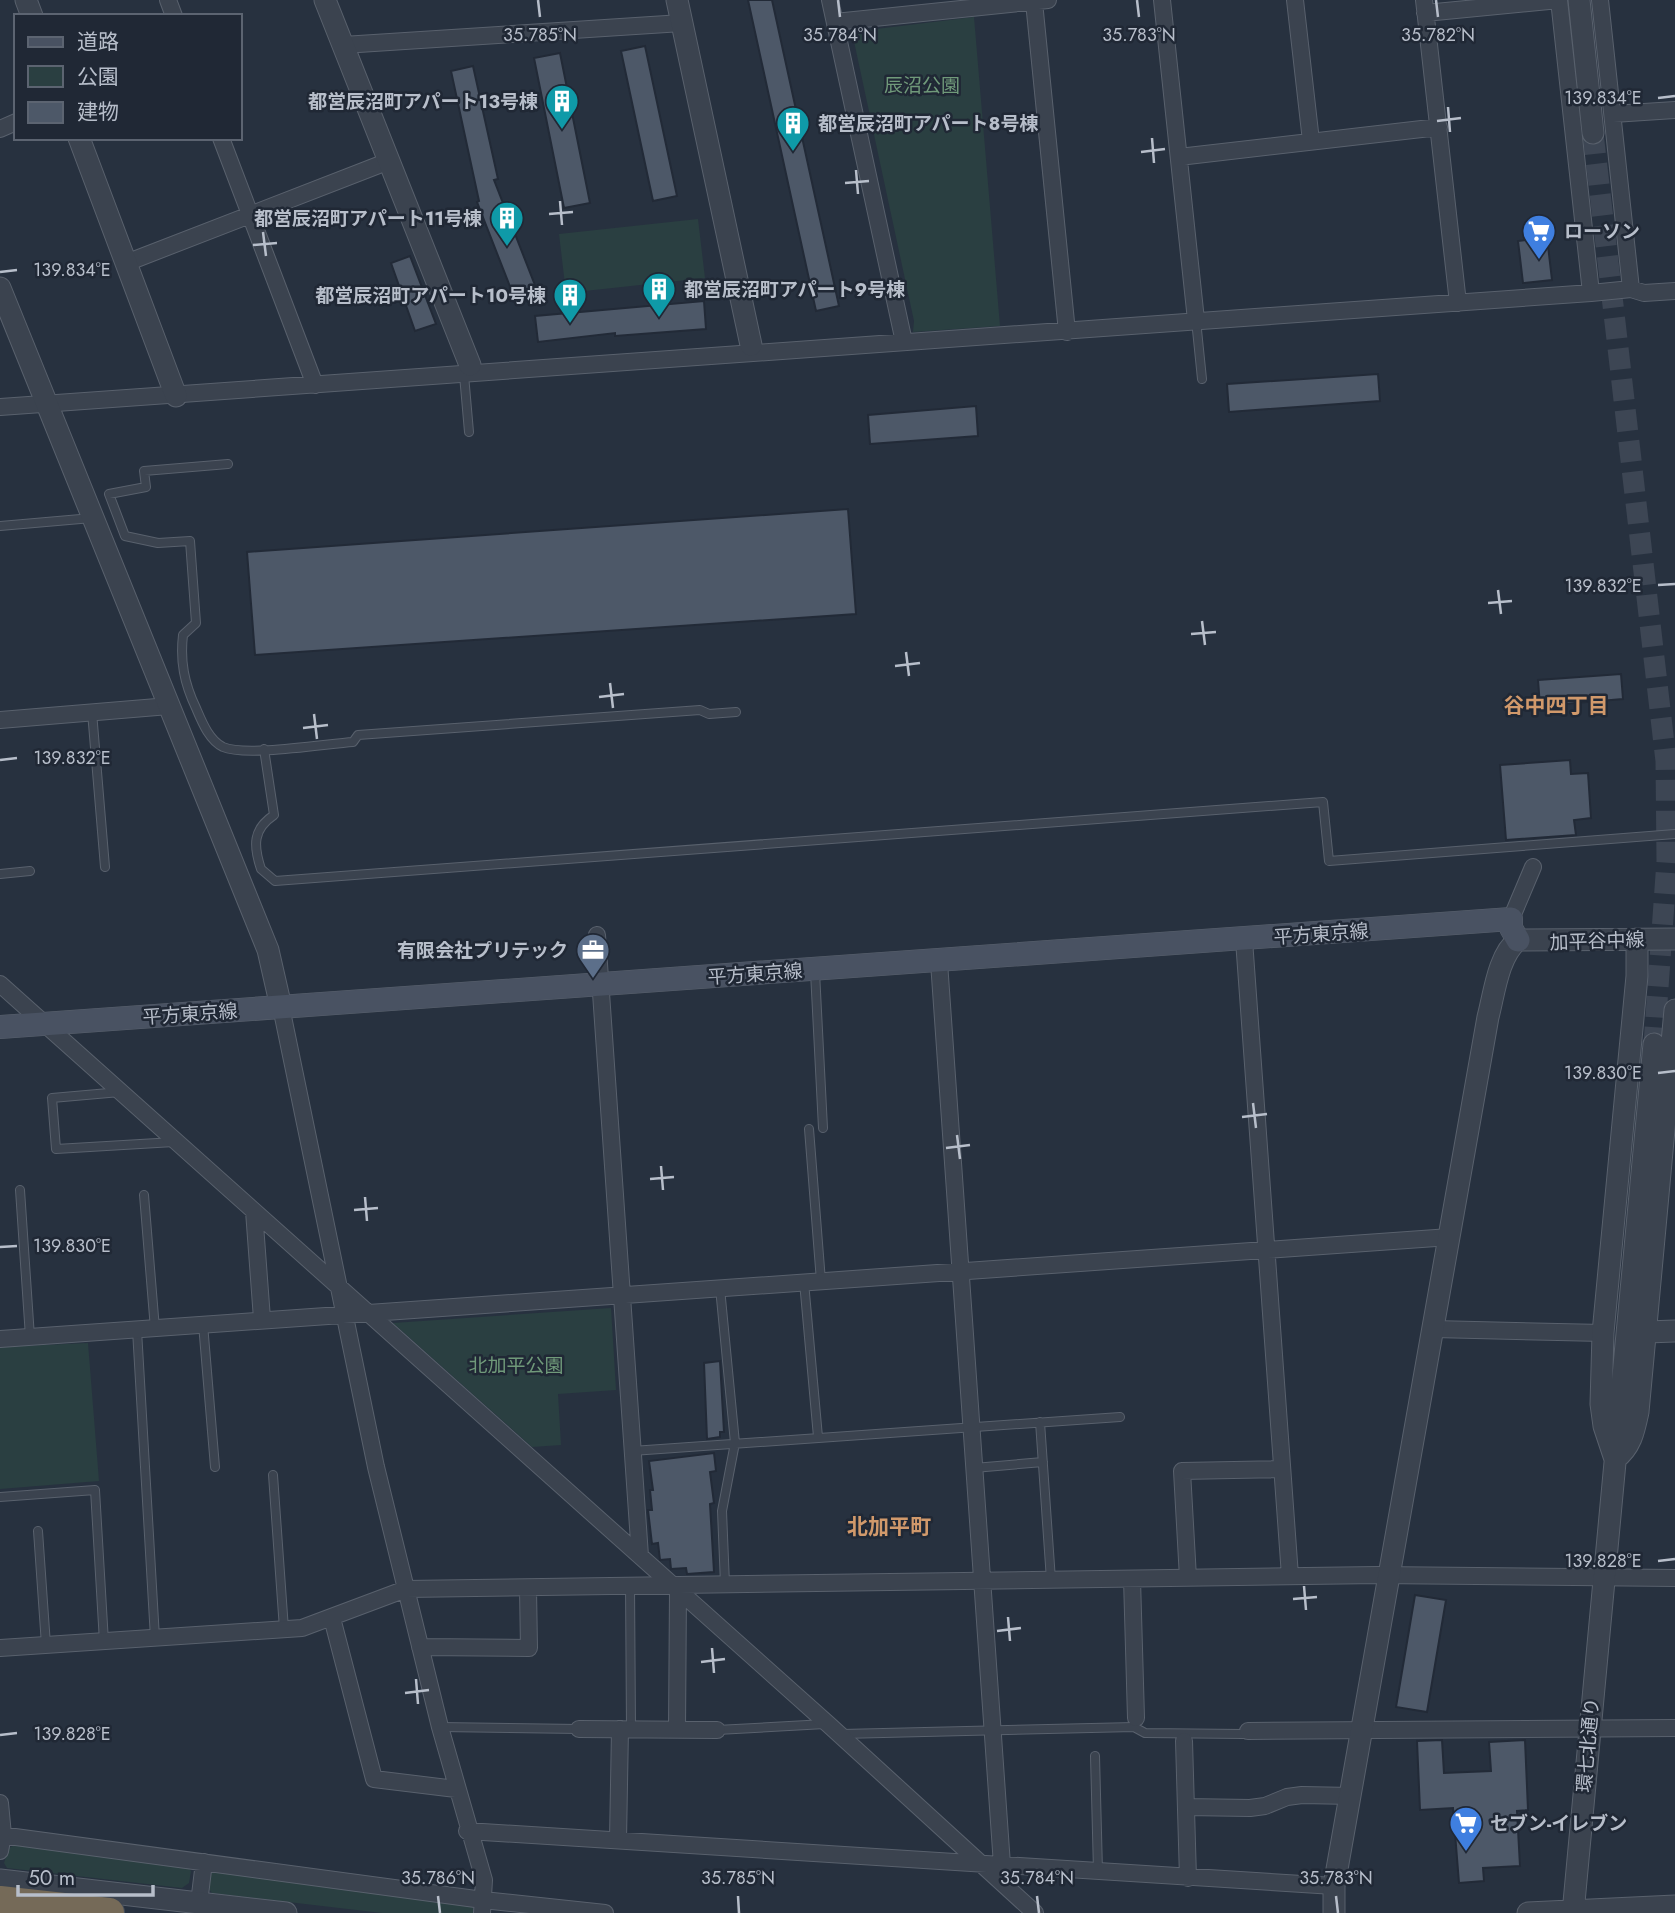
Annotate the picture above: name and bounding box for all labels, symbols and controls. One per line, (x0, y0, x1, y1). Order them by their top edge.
legend (14, 14, 242, 140)
text: 35.785°N (503, 22, 577, 48)
text: 35.784°N (803, 22, 877, 48)
text: 35.783°N (1102, 22, 1176, 48)
text: 35.782°N (1401, 22, 1475, 48)
text: 道路 (77, 27, 119, 57)
text: 公園 (77, 62, 119, 92)
park label: 辰沼公園 (884, 72, 960, 99)
building icon: 都営辰沼町アパート13号棟 (543, 82, 581, 131)
text: 139.834°E (1564, 85, 1642, 111)
place label: 都営辰沼町アパート13号棟 (308, 88, 538, 115)
text: 建物 (77, 97, 119, 127)
building icon: 都営辰沼町アパート8号棟 (774, 104, 812, 153)
place label: 都営辰沼町アパート8号棟 (818, 110, 1039, 137)
building icon: 都営辰沼町アパート11号棟 (488, 199, 526, 248)
place label: 都営辰沼町アパート11号棟 (254, 205, 482, 232)
supermarket icon: ローソン (1520, 212, 1558, 261)
place label: ローソン (1564, 218, 1640, 245)
text: 139.834°E (33, 257, 111, 283)
building icon: 都営辰沼町アパート9号棟 (640, 270, 678, 319)
building icon: 都営辰沼町アパート10号棟 (551, 276, 589, 325)
place label: 都営辰沼町アパート9号棟 (684, 276, 905, 303)
place label: 都営辰沼町アパート10号棟 (315, 282, 546, 309)
text: 139.832°E (1564, 573, 1642, 599)
district label: 谷中四丁目 (1504, 691, 1609, 721)
text: 139.832°E (33, 745, 111, 771)
street label: 平方東京線 (1273, 917, 1369, 951)
street label: 加平谷中線 (1549, 926, 1645, 956)
office icon: 有限会社プリテック (574, 931, 612, 980)
place label: 有限会社プリテック (397, 937, 568, 964)
street label: 平方東京線 (707, 957, 803, 991)
street label: 平方東京線 (142, 997, 238, 1031)
text: 139.830°E (1564, 1060, 1642, 1086)
text: 139.830°E (33, 1233, 111, 1259)
park label: 北加平公園 (468, 1352, 564, 1379)
district label: 北加平町 (847, 1512, 931, 1542)
text: 139.828°E (1564, 1548, 1642, 1574)
street label: 環七北通り (1570, 1696, 1606, 1794)
text: 139.828°E (33, 1721, 111, 1747)
supermarket icon: セブン-イレブン (1447, 1804, 1485, 1853)
place label: セブン-イレブン (1490, 1810, 1627, 1837)
scale bar (18, 1854, 152, 1898)
text: 50 m (28, 1863, 75, 1893)
text: 35.786°N (401, 1865, 475, 1891)
text: 35.785°N (701, 1865, 775, 1891)
text: 35.784°N (1000, 1865, 1074, 1891)
text: 35.783°N (1299, 1865, 1373, 1891)

